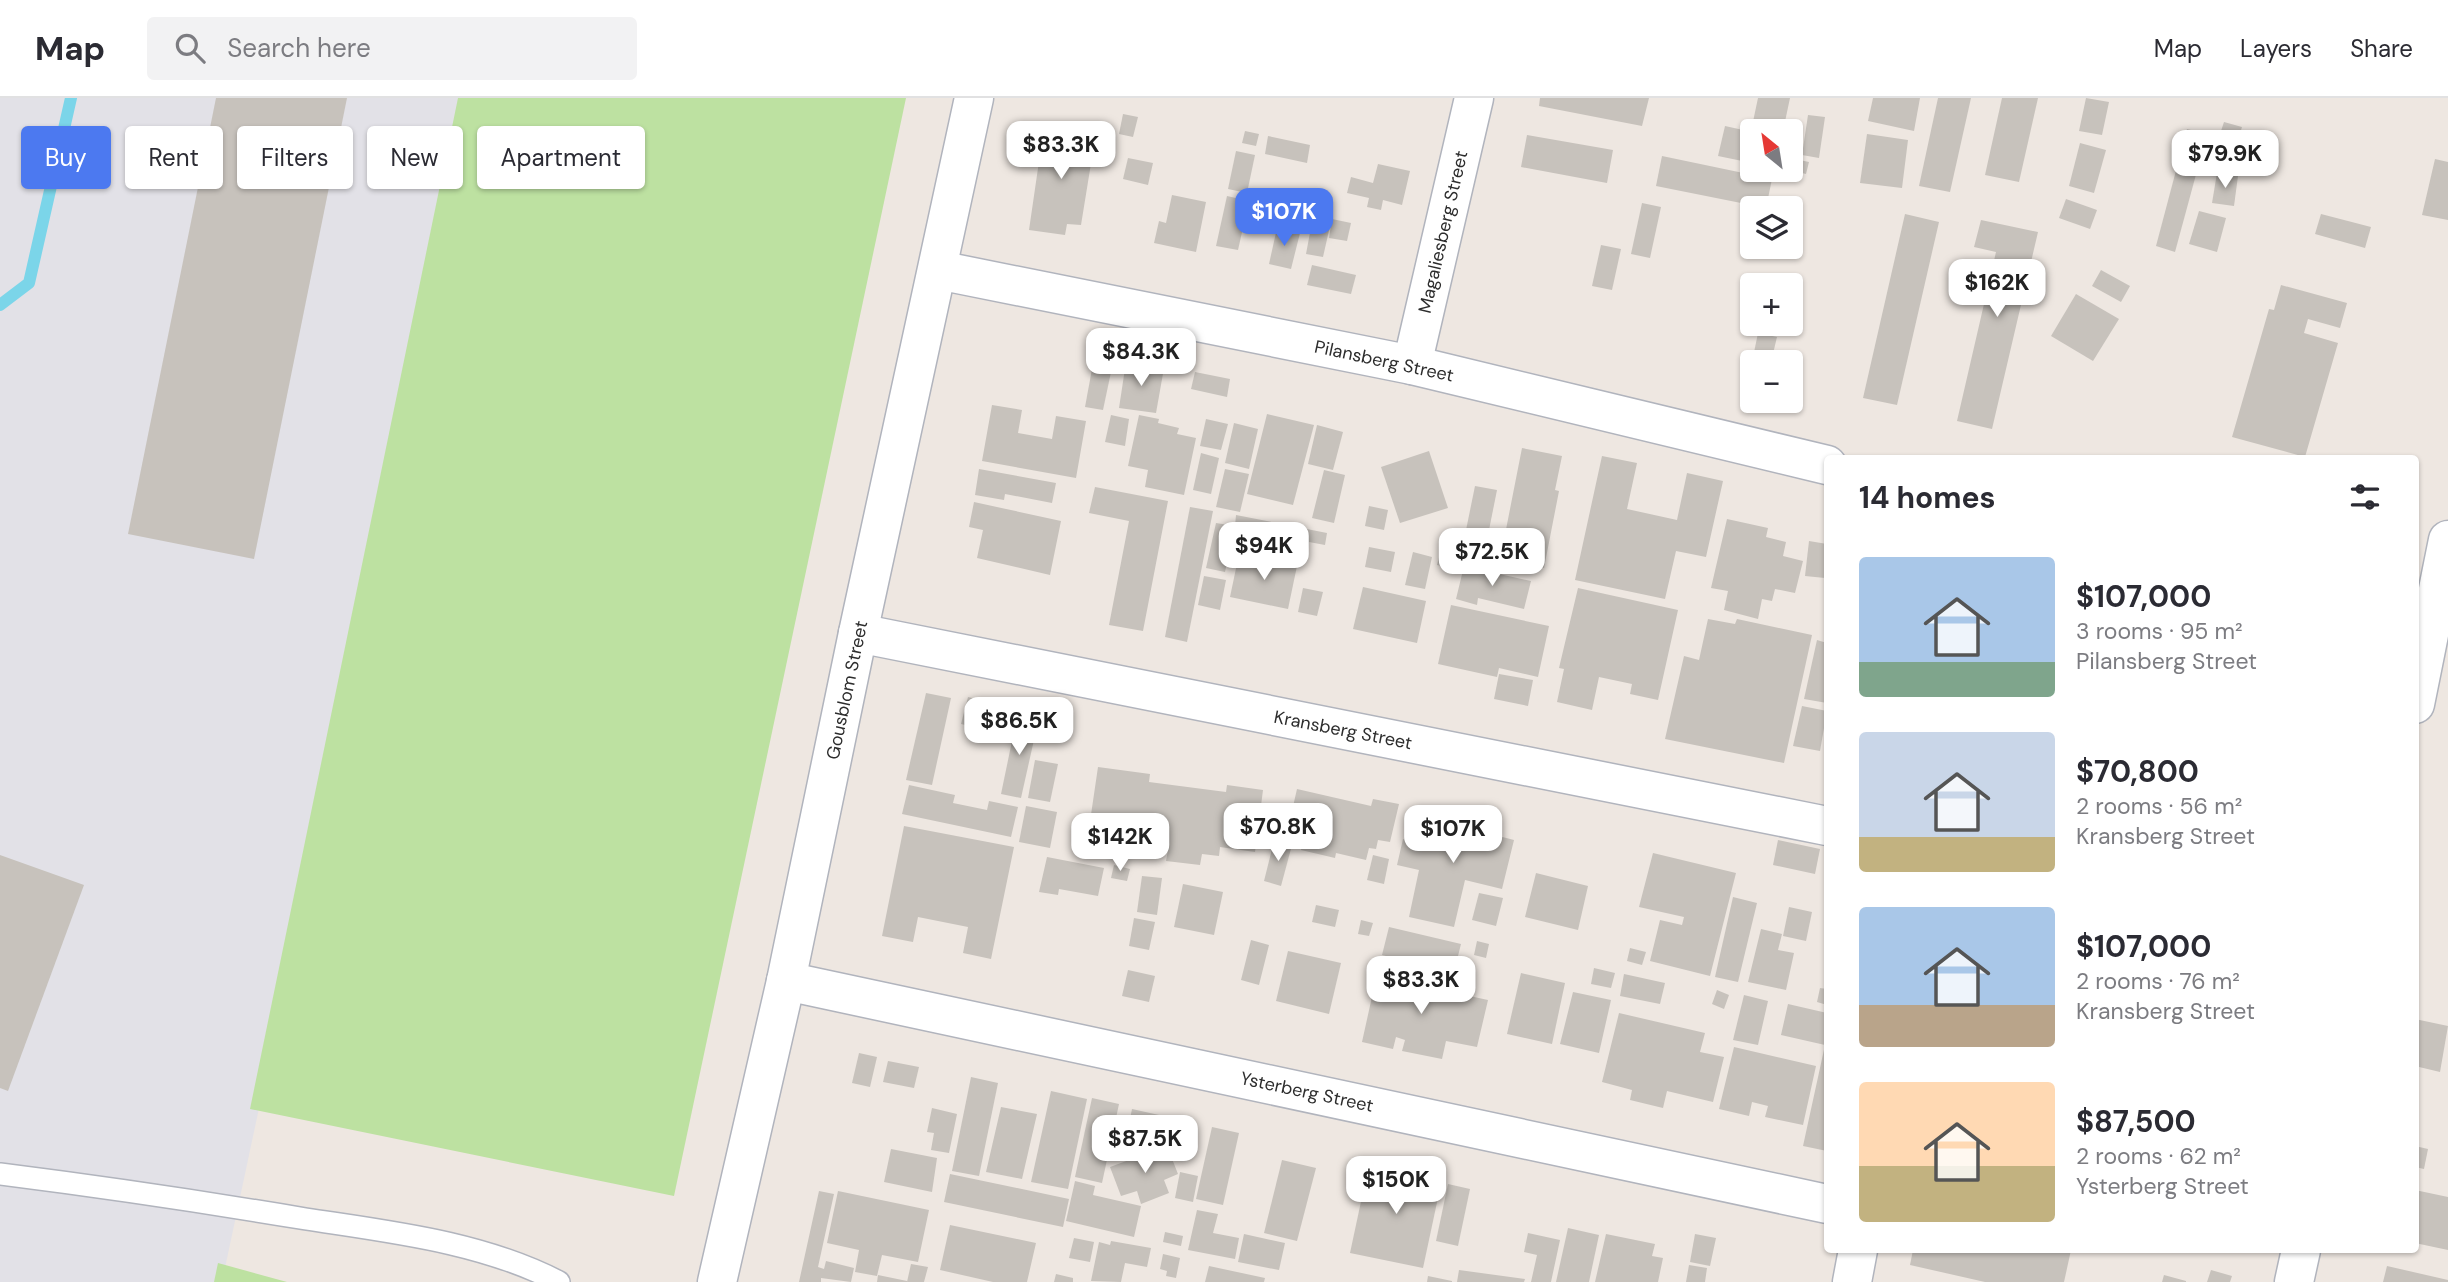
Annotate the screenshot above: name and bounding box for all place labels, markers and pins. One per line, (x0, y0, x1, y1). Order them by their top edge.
pin: $83.3K (1004, 122, 1118, 181)
pin: $79.9K (2168, 130, 2282, 190)
pin: $107K (1235, 188, 1333, 248)
pin: $162K (1948, 260, 2046, 319)
pin: $84.3K (1084, 328, 1198, 388)
pin: $94K (1223, 522, 1305, 582)
pin: $72.5K (1435, 528, 1549, 588)
pin: $86.5K (962, 698, 1076, 757)
pin: $70.8K (1221, 804, 1335, 863)
pin: $107K (1404, 806, 1502, 865)
pin: $142K (1071, 814, 1169, 873)
pin: $83.3K (1364, 956, 1478, 1016)
pin: $87.5K (1088, 1116, 1202, 1175)
pin: $150K (1347, 1156, 1445, 1216)

